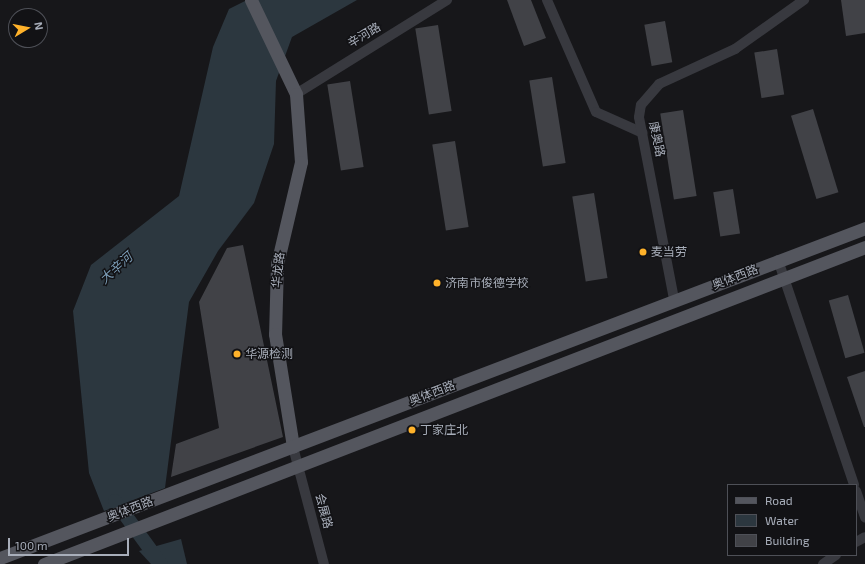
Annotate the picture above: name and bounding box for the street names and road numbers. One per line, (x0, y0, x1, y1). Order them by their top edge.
street label: 辛河路 (345, 20, 383, 50)
street label: 康奥路 (646, 120, 668, 158)
street label: 华龙路 (269, 251, 287, 289)
street label: 奥体西路 (710, 262, 760, 292)
street label: 奥体西路 (407, 378, 457, 408)
street label: 会展路 (312, 492, 336, 530)
street label: 奥体西路 (105, 494, 155, 524)

